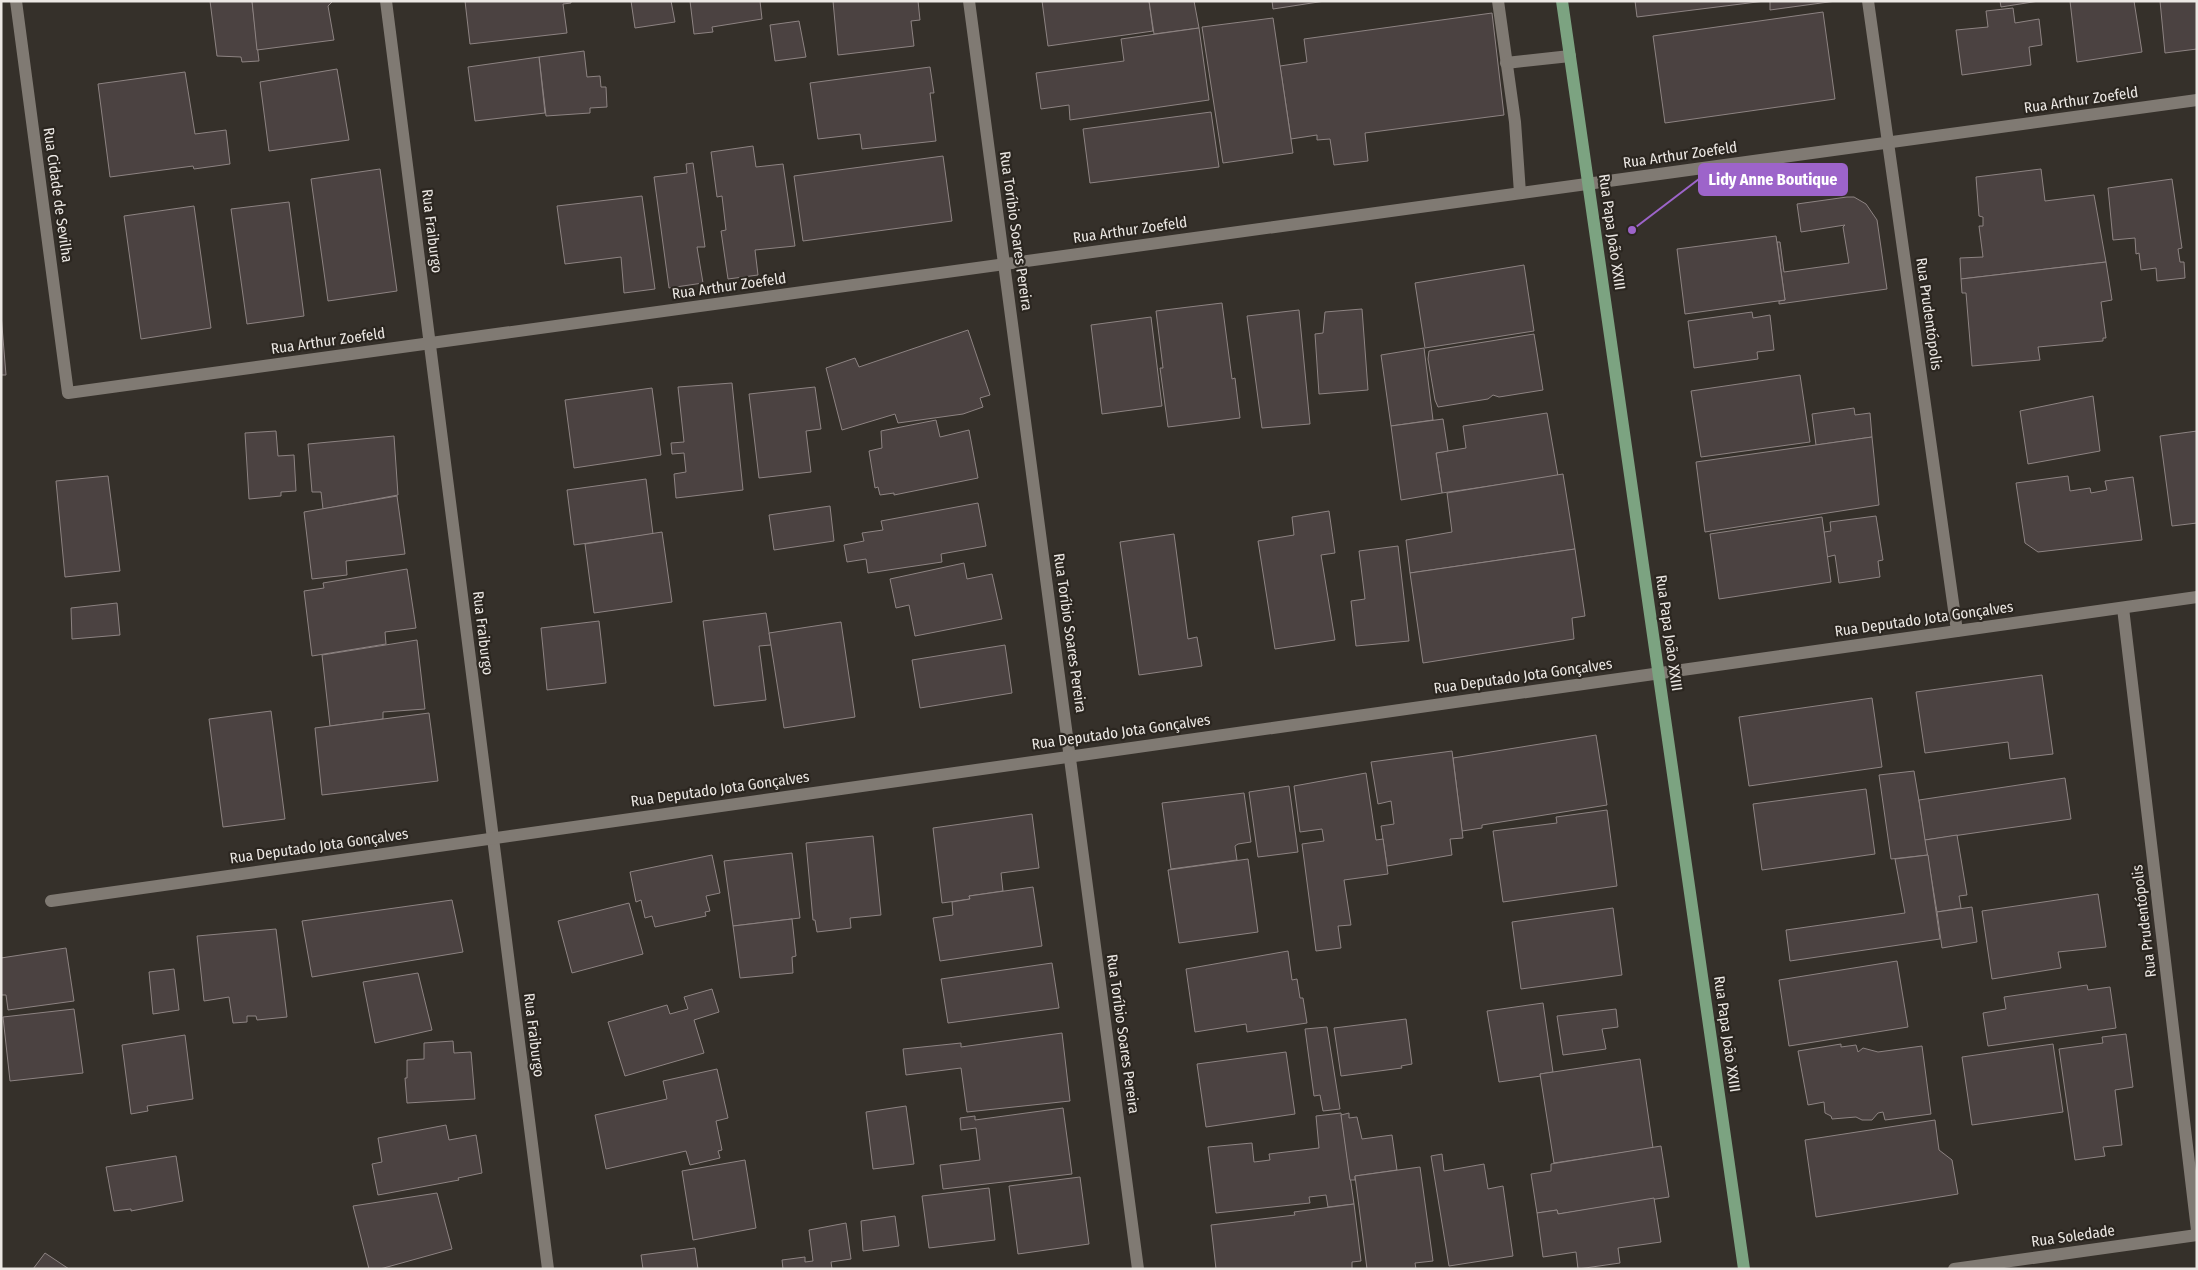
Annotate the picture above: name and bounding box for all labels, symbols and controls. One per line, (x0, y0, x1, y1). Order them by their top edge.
street label: Rua Arthur Zoefeld (2023, 83, 2139, 117)
street label: Rua Cidade de Sevilha (40, 126, 76, 264)
street label: Rua Arthur Zoefeld (1622, 138, 1738, 172)
street label: Rua Toríbio Soares Pereira (996, 150, 1036, 312)
callout: Lidy Anne Boutique (1699, 164, 1847, 195)
text: Lidy Anne Boutique (1709, 170, 1837, 189)
street label: Rua Papa João XXIII (1595, 173, 1629, 291)
street label: Rua Fraiburgo (418, 188, 446, 274)
street label: Rua Arthur Zoefeld (1072, 213, 1188, 247)
street label: Rua Prudentópolis (1912, 257, 1946, 371)
street label: Rua Arthur Zoefeld (671, 269, 787, 303)
street label: Rua Arthur Zoefeld (270, 324, 386, 358)
street label: Rua Toríbio Soares Pereira (1050, 552, 1090, 714)
street label: Rua Papa João XXIII (1652, 574, 1686, 692)
street label: Rua Fraiburgo (469, 590, 497, 676)
street label: Rua Deputado Jota Gonçalves (1834, 598, 2014, 640)
street label: Rua Deputado Jota Gonçalves (1433, 655, 1613, 697)
street label: Rua Deputado Jota Gonçalves (1031, 711, 1211, 753)
street label: Rua Deputado Jota Gonçalves (630, 768, 810, 810)
street label: Rua Deputado Jota Gonçalves (229, 825, 409, 867)
street label: Rua Prudentópolis (2128, 864, 2160, 978)
street label: Rua Toríbio Soares Pereira (1103, 953, 1143, 1115)
street label: Rua Papa João XXIII (1710, 975, 1744, 1093)
street label: Rua Fraiburgo (520, 992, 548, 1078)
street label: Rua Soledade (2030, 1221, 2116, 1251)

